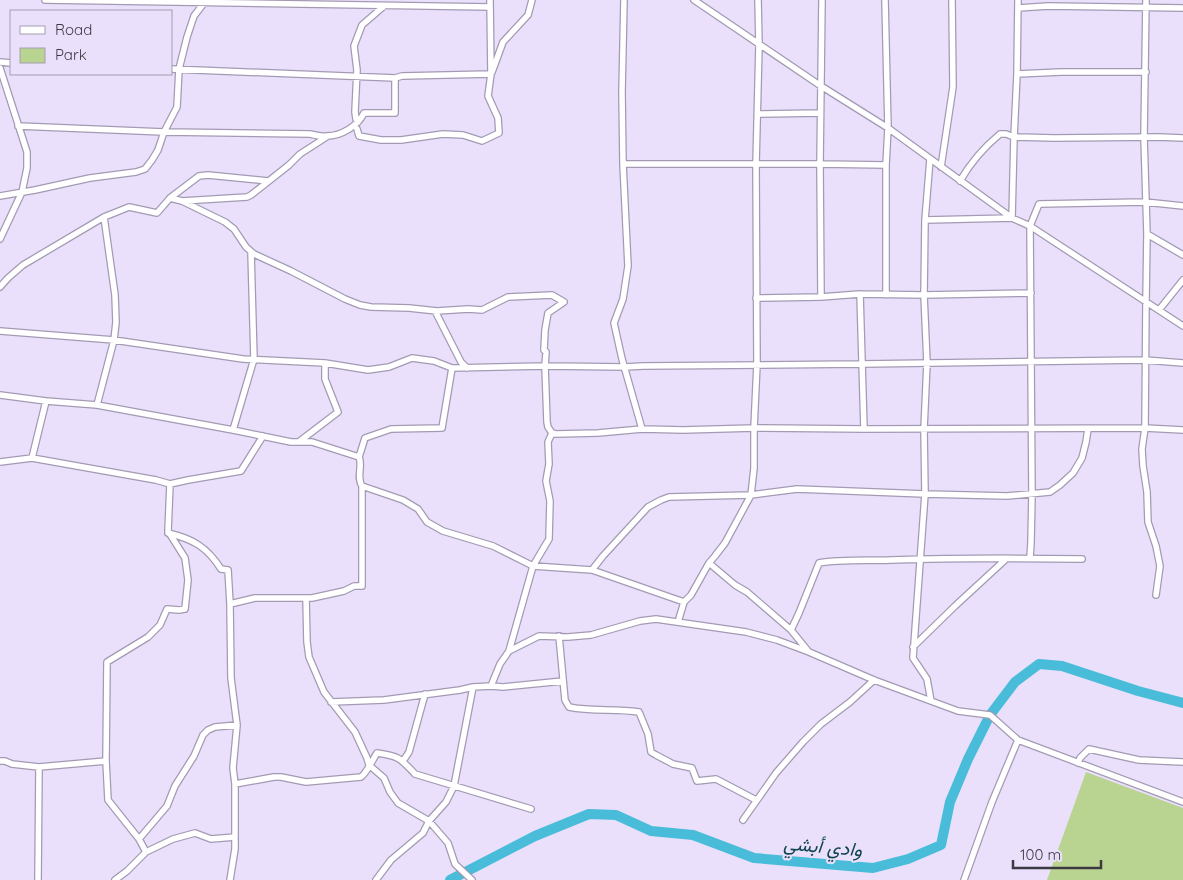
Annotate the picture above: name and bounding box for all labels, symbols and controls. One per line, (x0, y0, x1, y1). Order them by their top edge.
legend (10, 10, 172, 75)
text: Road (55, 20, 92, 39)
text: Park (55, 45, 87, 64)
water label: وادي أبشي (782, 831, 864, 865)
scale bar (1013, 838, 1100, 870)
text: 100 m (1020, 845, 1061, 864)

